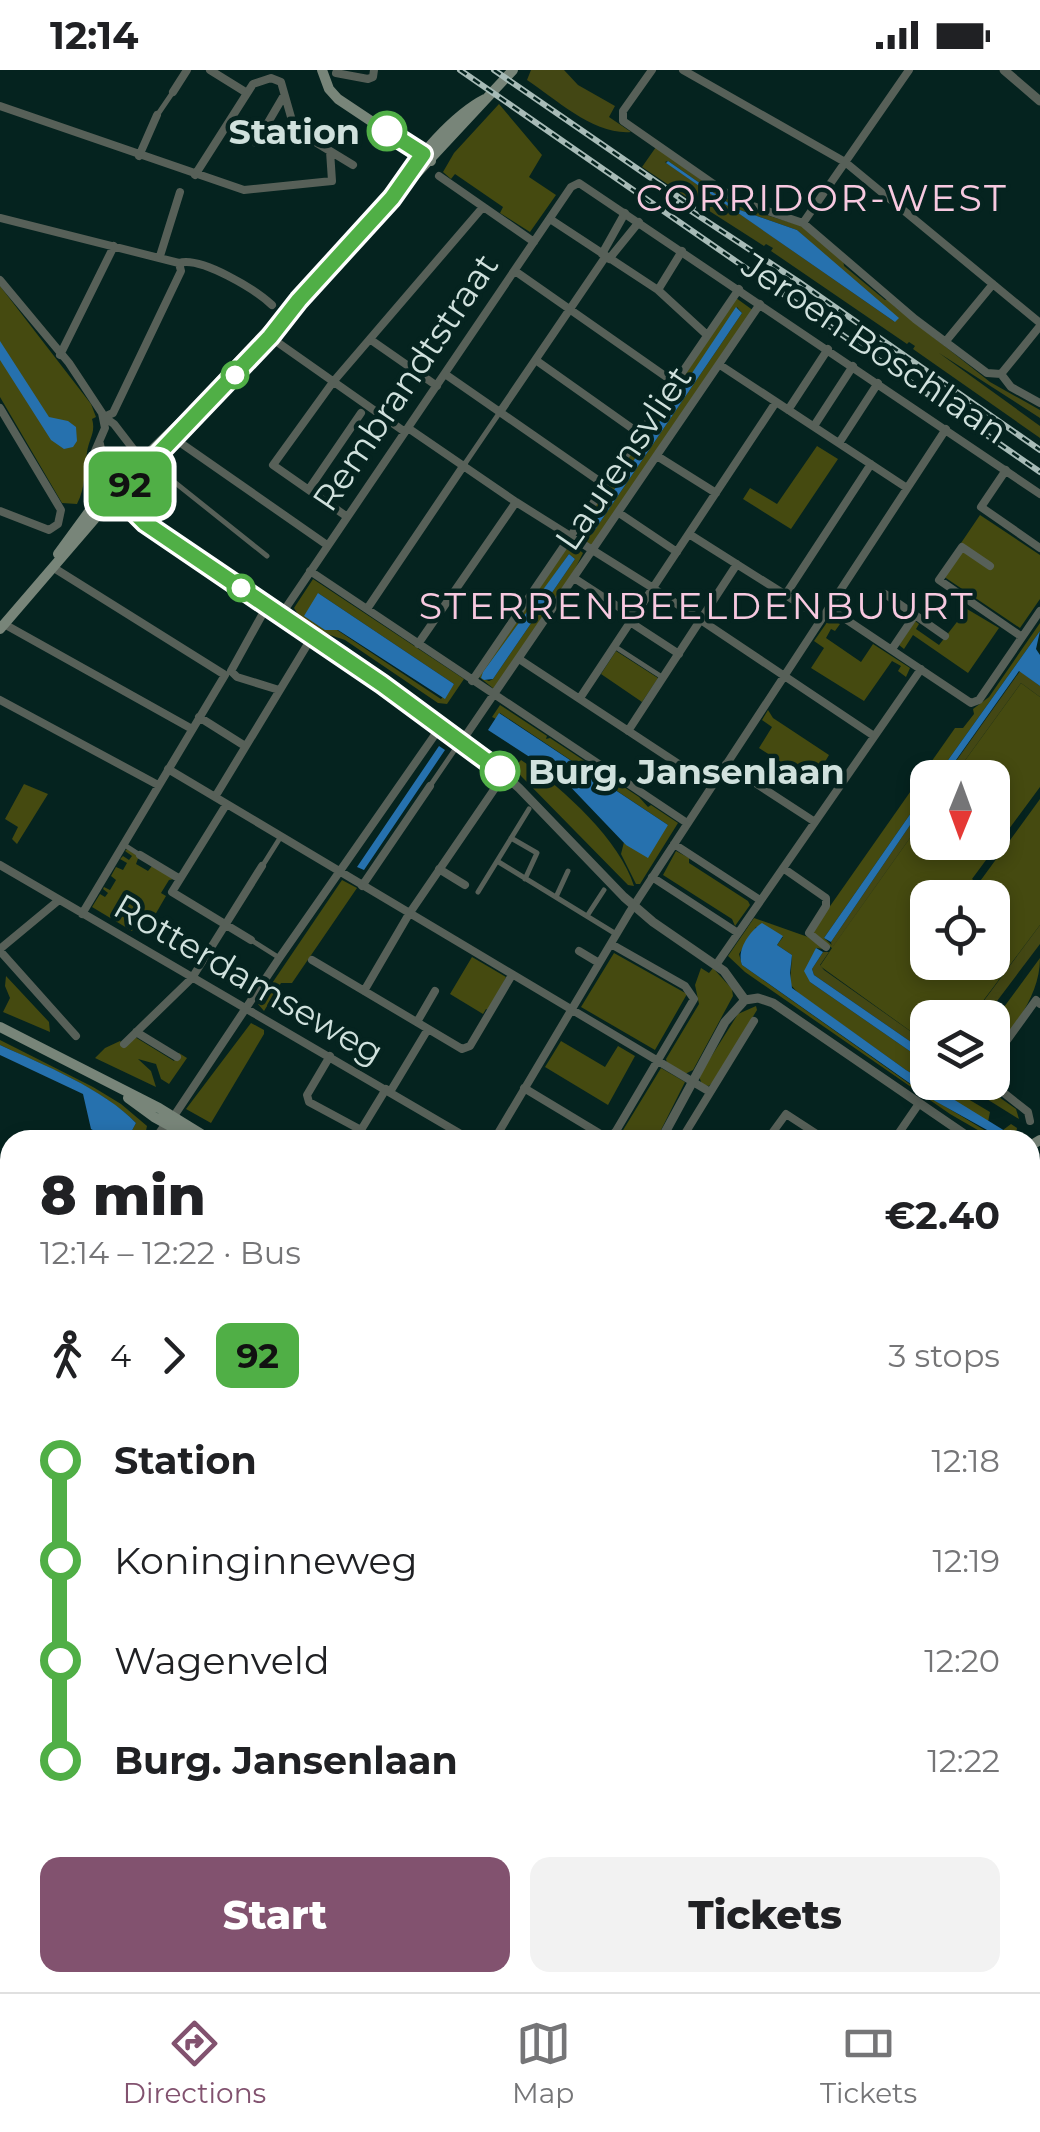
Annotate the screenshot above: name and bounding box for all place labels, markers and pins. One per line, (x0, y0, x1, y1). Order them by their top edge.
place label: Station (229, 110, 360, 153)
marker: Station (368, 112, 406, 150)
unlabelled marker (222, 362, 248, 388)
unlabelled marker (228, 575, 254, 601)
place label: Burg. Jansenlaan (528, 750, 845, 793)
marker: Burg. Jansenlaan (481, 752, 519, 790)

